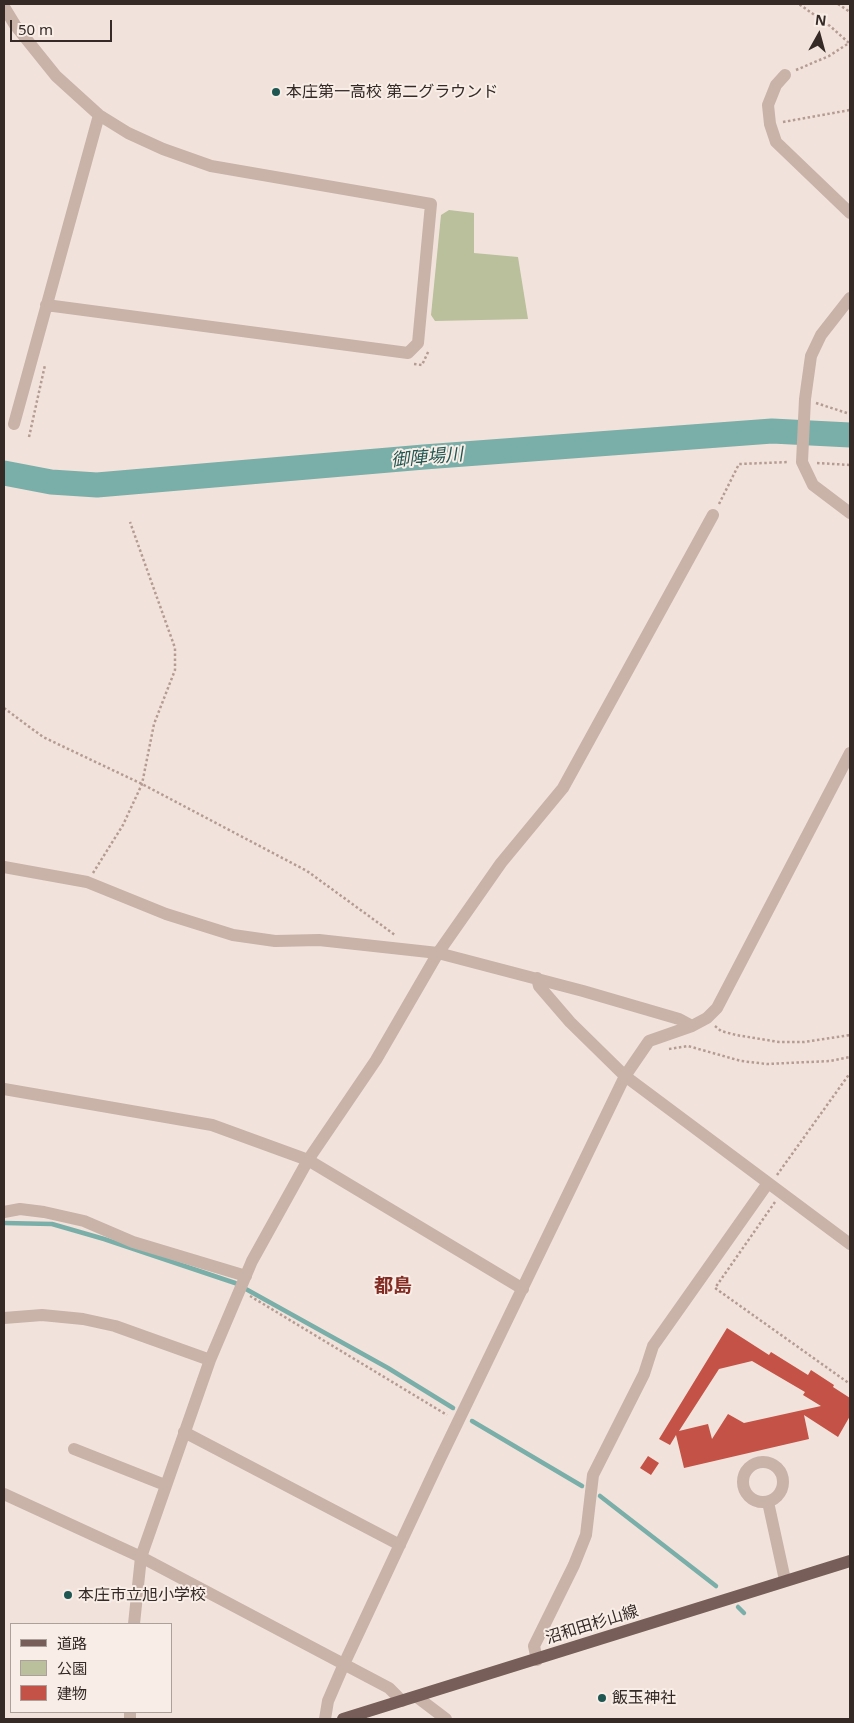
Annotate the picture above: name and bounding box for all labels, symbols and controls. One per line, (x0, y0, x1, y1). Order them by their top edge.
text: N (814, 9, 828, 30)
scale bar (12, 10, 115, 42)
north arrow (794, 10, 844, 60)
text: 50 m (18, 19, 53, 39)
place label: 本庄第一高校 第二グラウンド (286, 82, 498, 102)
marker: 本庄第一高校 第二グラウンド (270, 86, 282, 98)
water label: 御陣場川 (390, 444, 464, 472)
district label: 都島 (374, 1276, 412, 1298)
place label: 本庄市立旭小学校 (78, 1585, 206, 1605)
marker: 本庄市立旭小学校 (62, 1589, 74, 1601)
street label: 沼和田杉山線 (543, 1602, 641, 1648)
legend (10, 1623, 172, 1713)
text: 道路 (57, 1633, 87, 1653)
text: 公園 (57, 1658, 87, 1678)
text: 建物 (57, 1683, 87, 1703)
place label: 飯玉神社 (612, 1688, 676, 1708)
marker: 飯玉神社 (596, 1692, 608, 1704)

